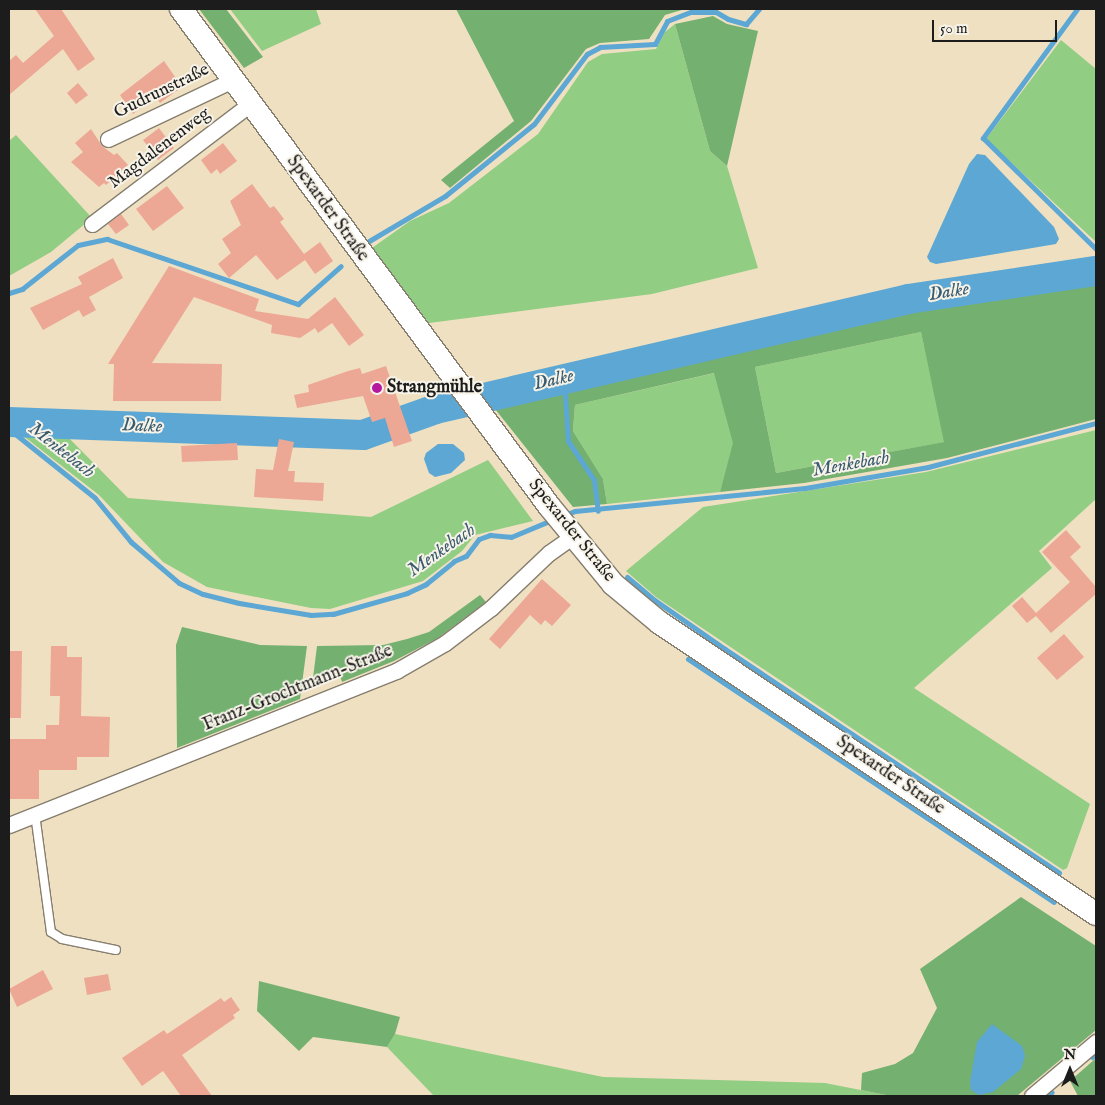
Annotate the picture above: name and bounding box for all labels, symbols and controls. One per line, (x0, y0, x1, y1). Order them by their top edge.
scale bar (935, 10, 1060, 42)
text: 50 m (940, 19, 968, 38)
street label: Gudrunstraße (111, 60, 213, 124)
street label: Magdalenenweg (105, 104, 215, 194)
street label: Spexarder Straße (281, 152, 373, 266)
water label: Dalke (927, 279, 971, 307)
water label: Dalke (532, 365, 576, 397)
place label: Strangmühle (387, 377, 482, 399)
marker: Strangmühle (371, 382, 383, 394)
water label: Dalke (121, 415, 163, 439)
water label: Menkebach (23, 418, 99, 484)
water label: Menkebach (811, 447, 891, 483)
street label: Spexarder Straße (523, 475, 619, 587)
water label: Menkebach (404, 519, 480, 583)
street label: Franz-Grochtmann-Straße (200, 641, 396, 737)
street label: Spexarder Straße (832, 732, 948, 820)
north arrow (1045, 1045, 1095, 1095)
text: N (1064, 1046, 1076, 1064)

